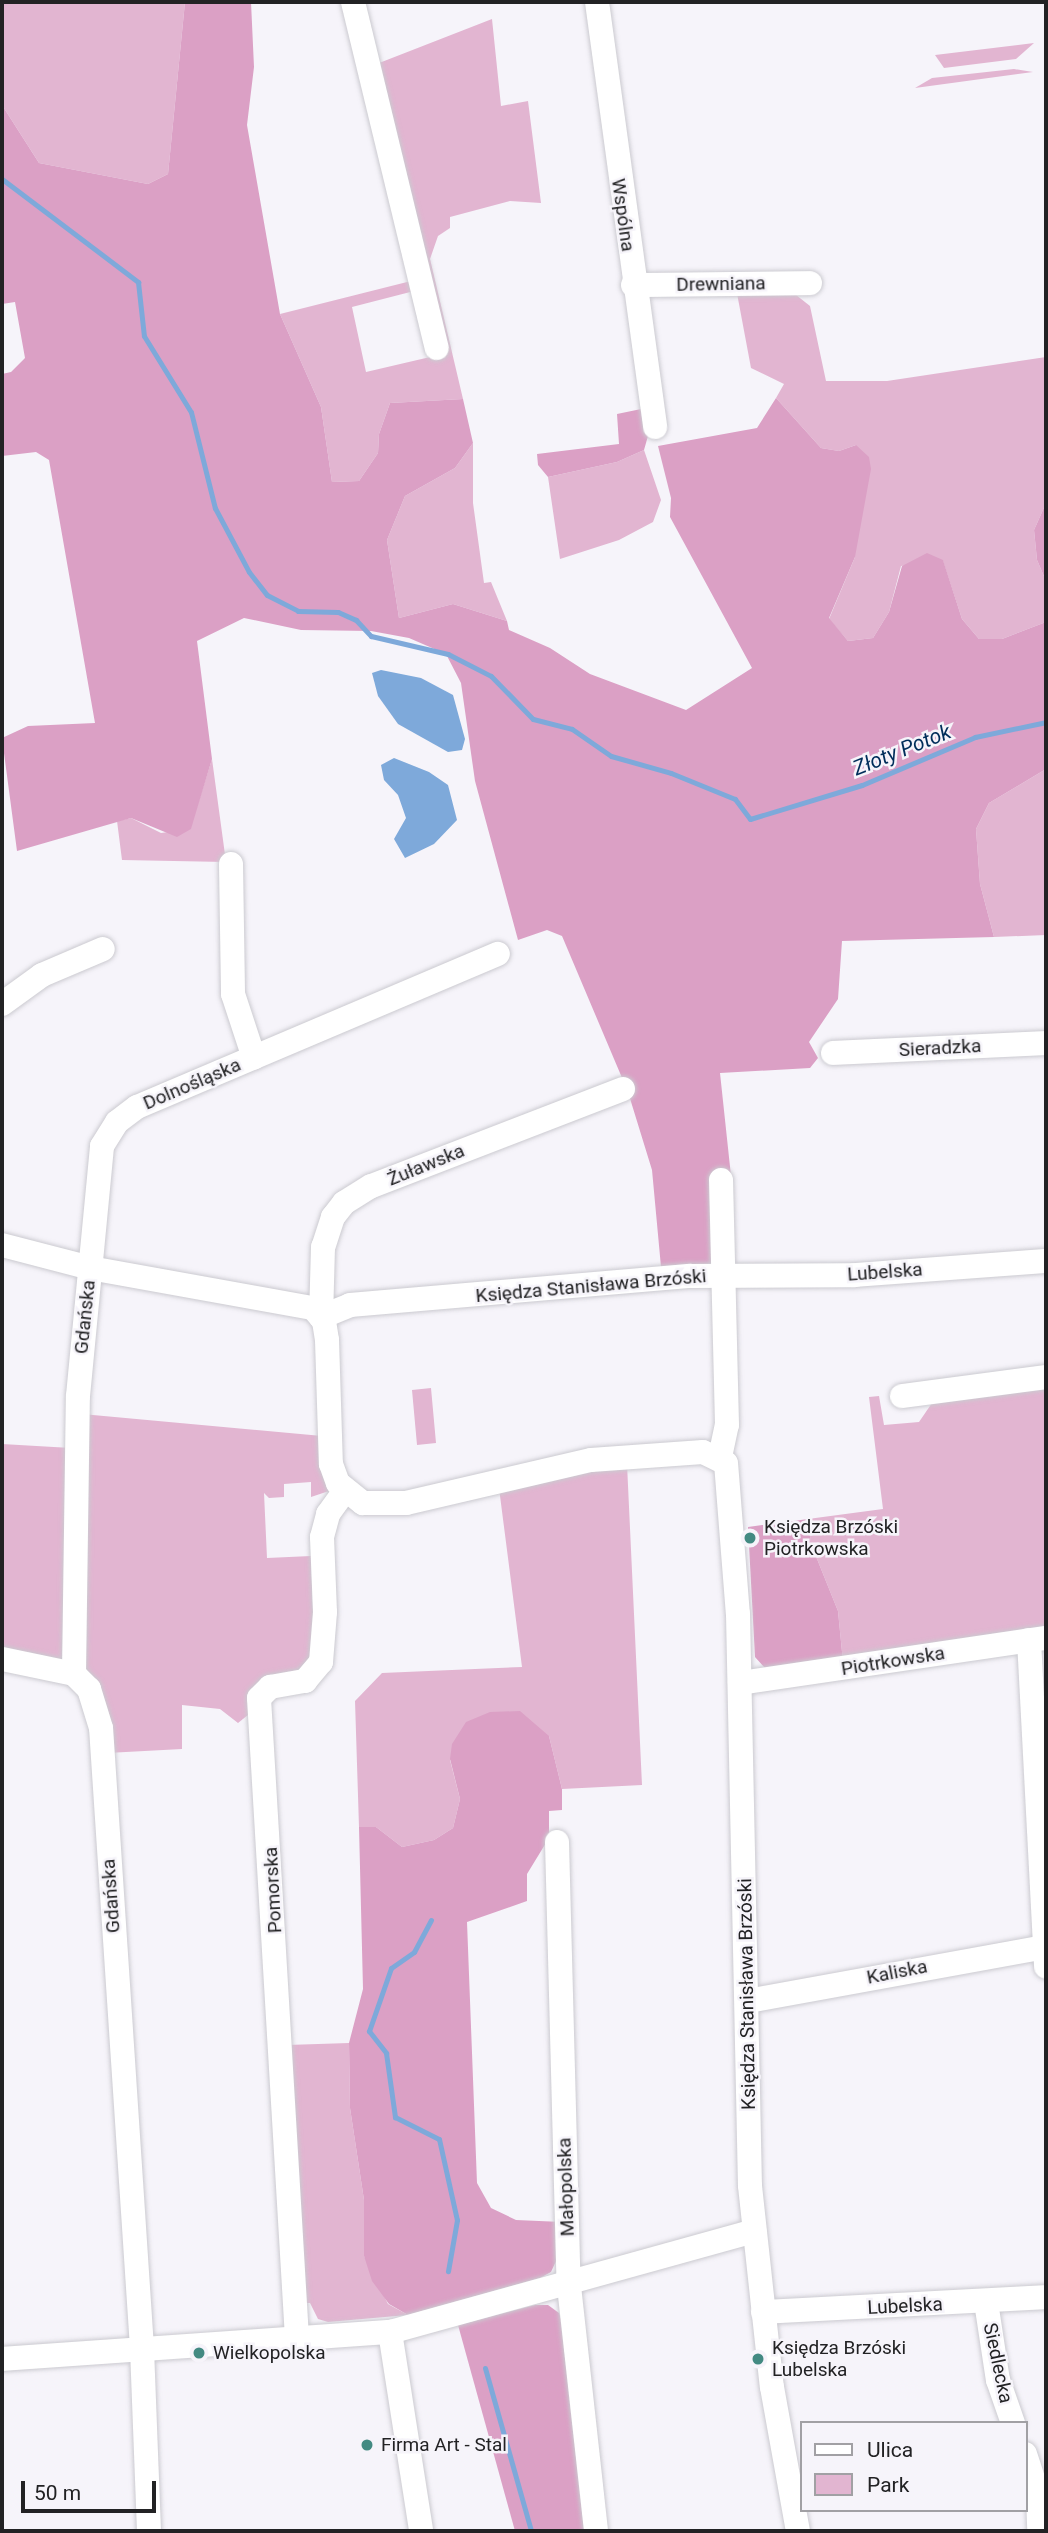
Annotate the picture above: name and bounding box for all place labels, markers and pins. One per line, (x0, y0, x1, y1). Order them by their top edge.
place label: Księdza Brzóski Piotrkowska (764, 1516, 898, 1560)
marker: Księdza Brzóski Piotrkowska (742, 1530, 758, 1546)
place label: Księdza Brzóski Lubelska (772, 2337, 906, 2381)
place label: Wielkopolska (213, 2342, 326, 2364)
marker: Wielkopolska (191, 2345, 207, 2361)
marker: Księdza Brzóski Lubelska (750, 2351, 766, 2367)
place label: Firma Art - Stal (381, 2434, 507, 2456)
marker: Firma Art - Stal (359, 2437, 375, 2453)

